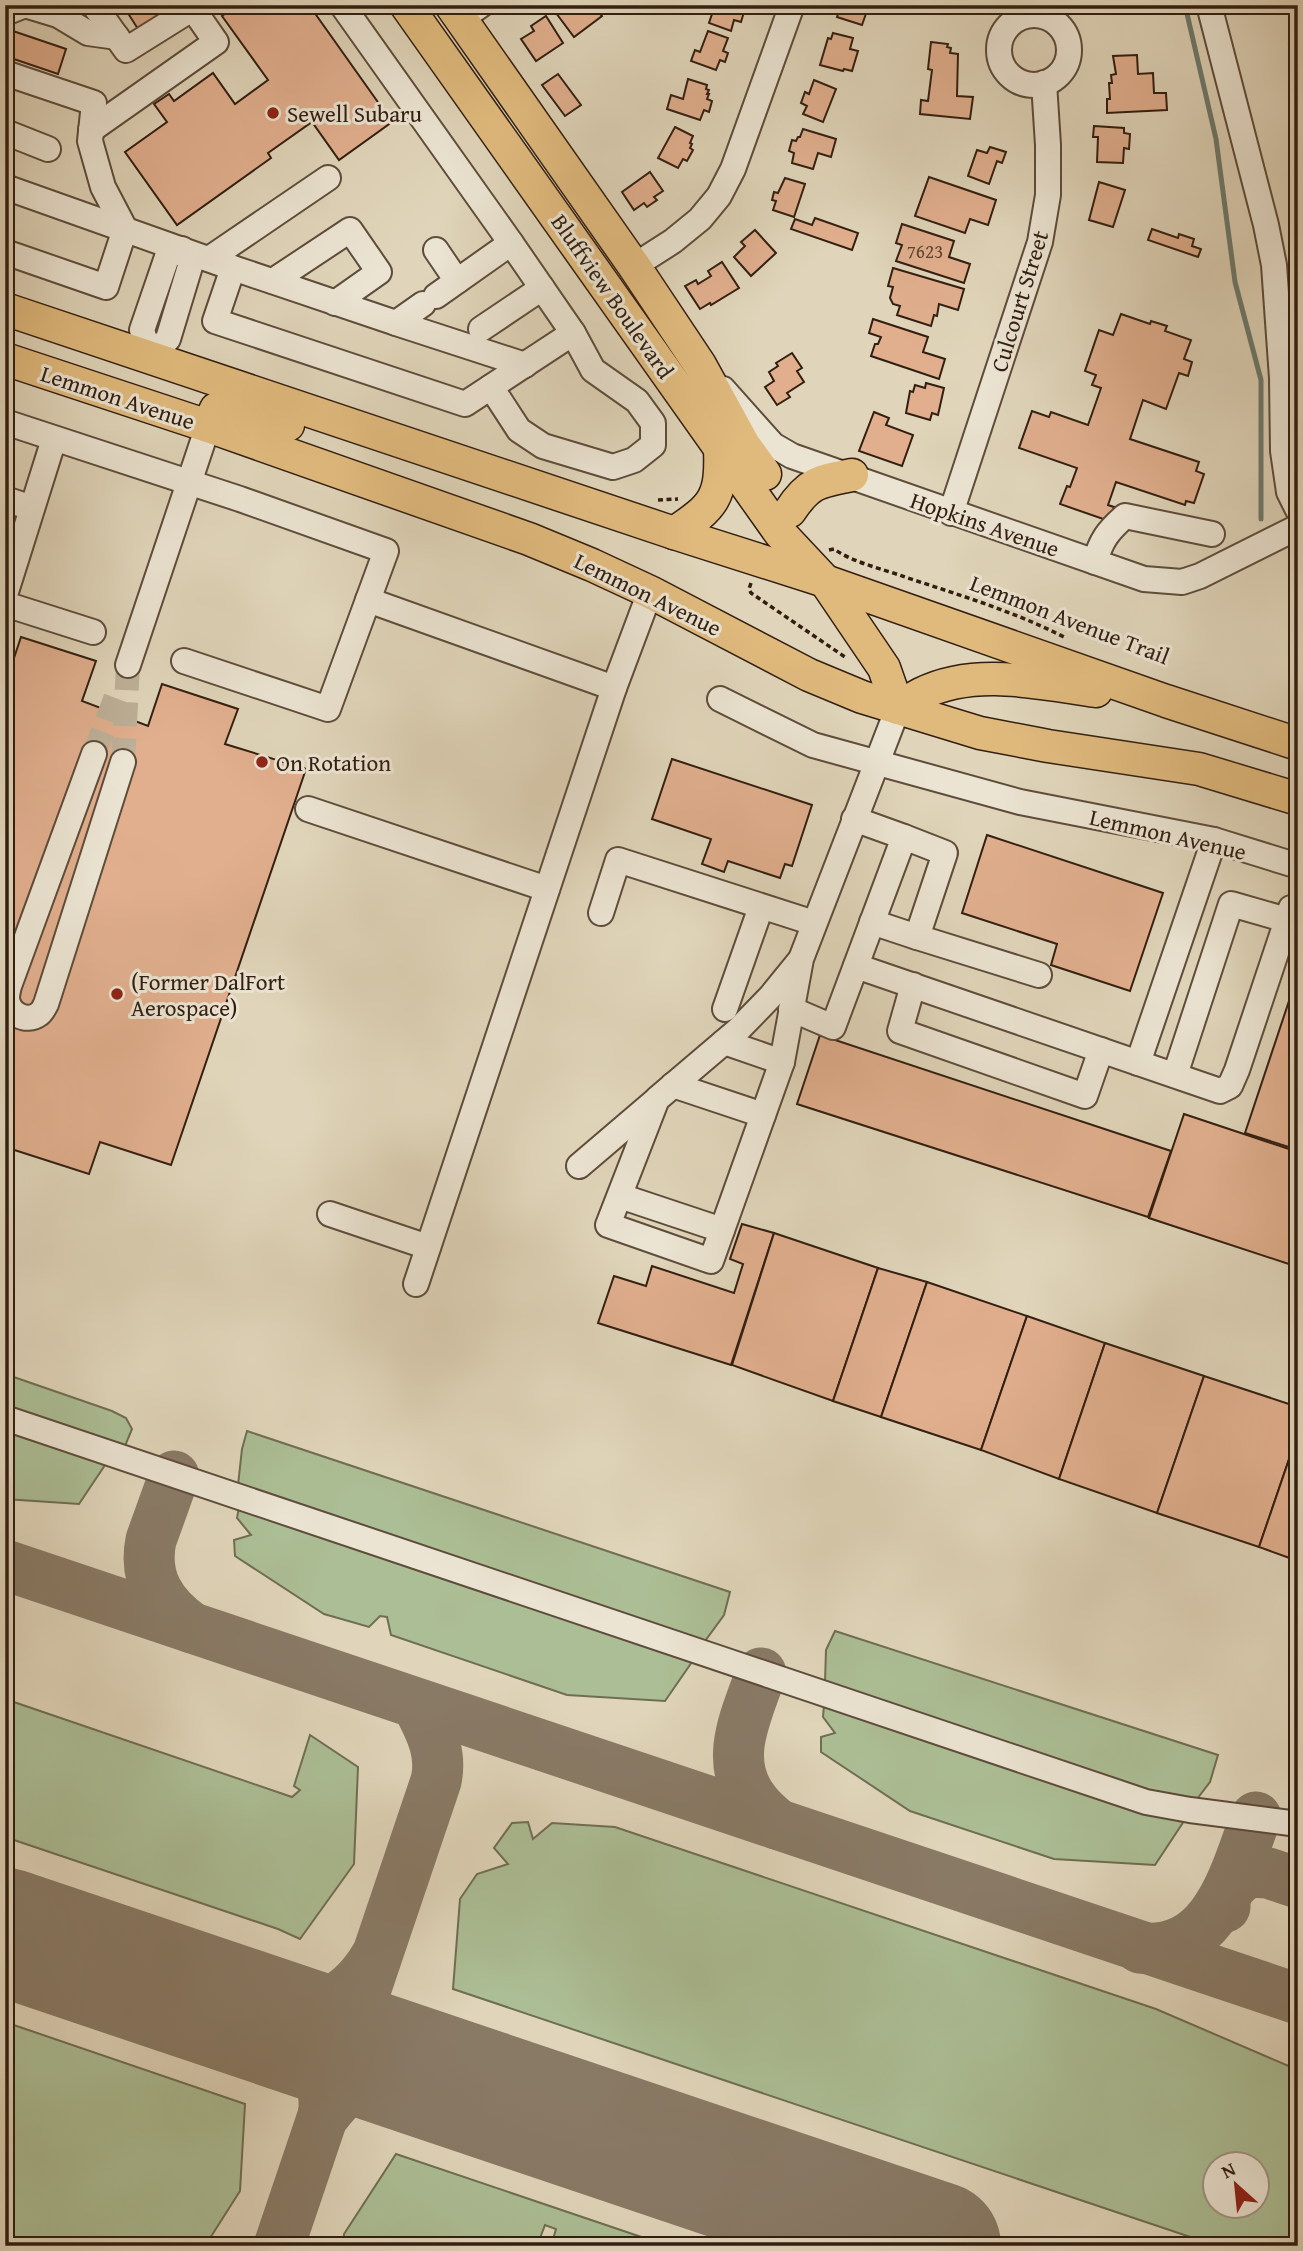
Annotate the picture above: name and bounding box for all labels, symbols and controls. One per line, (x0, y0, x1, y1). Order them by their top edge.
place label: Sewell Subaru (287, 97, 423, 130)
marker: Sewell Subaru (265, 105, 281, 121)
street label: Bluffview Boulevard (544, 207, 683, 386)
street label: Culcourt Street (982, 226, 1056, 376)
house number: 7623 (907, 237, 943, 265)
street label: Lemmon Avenue (37, 357, 199, 437)
street label: Hopkins Avenue (906, 483, 1064, 565)
street label: Lemmon Avenue (569, 544, 727, 644)
street label: Lemmon Avenue Trail (966, 566, 1174, 672)
place label: On Rotation (276, 746, 391, 779)
marker: On Rotation (254, 754, 270, 770)
street label: Lemmon Avenue (1086, 800, 1250, 868)
place label: (Former DalFort Aerospace) (131, 965, 285, 1024)
marker: (Former DalFort Aerospace) (109, 986, 125, 1002)
north arrow (1202, 2150, 1272, 2220)
text: N (1216, 2154, 1241, 2185)

